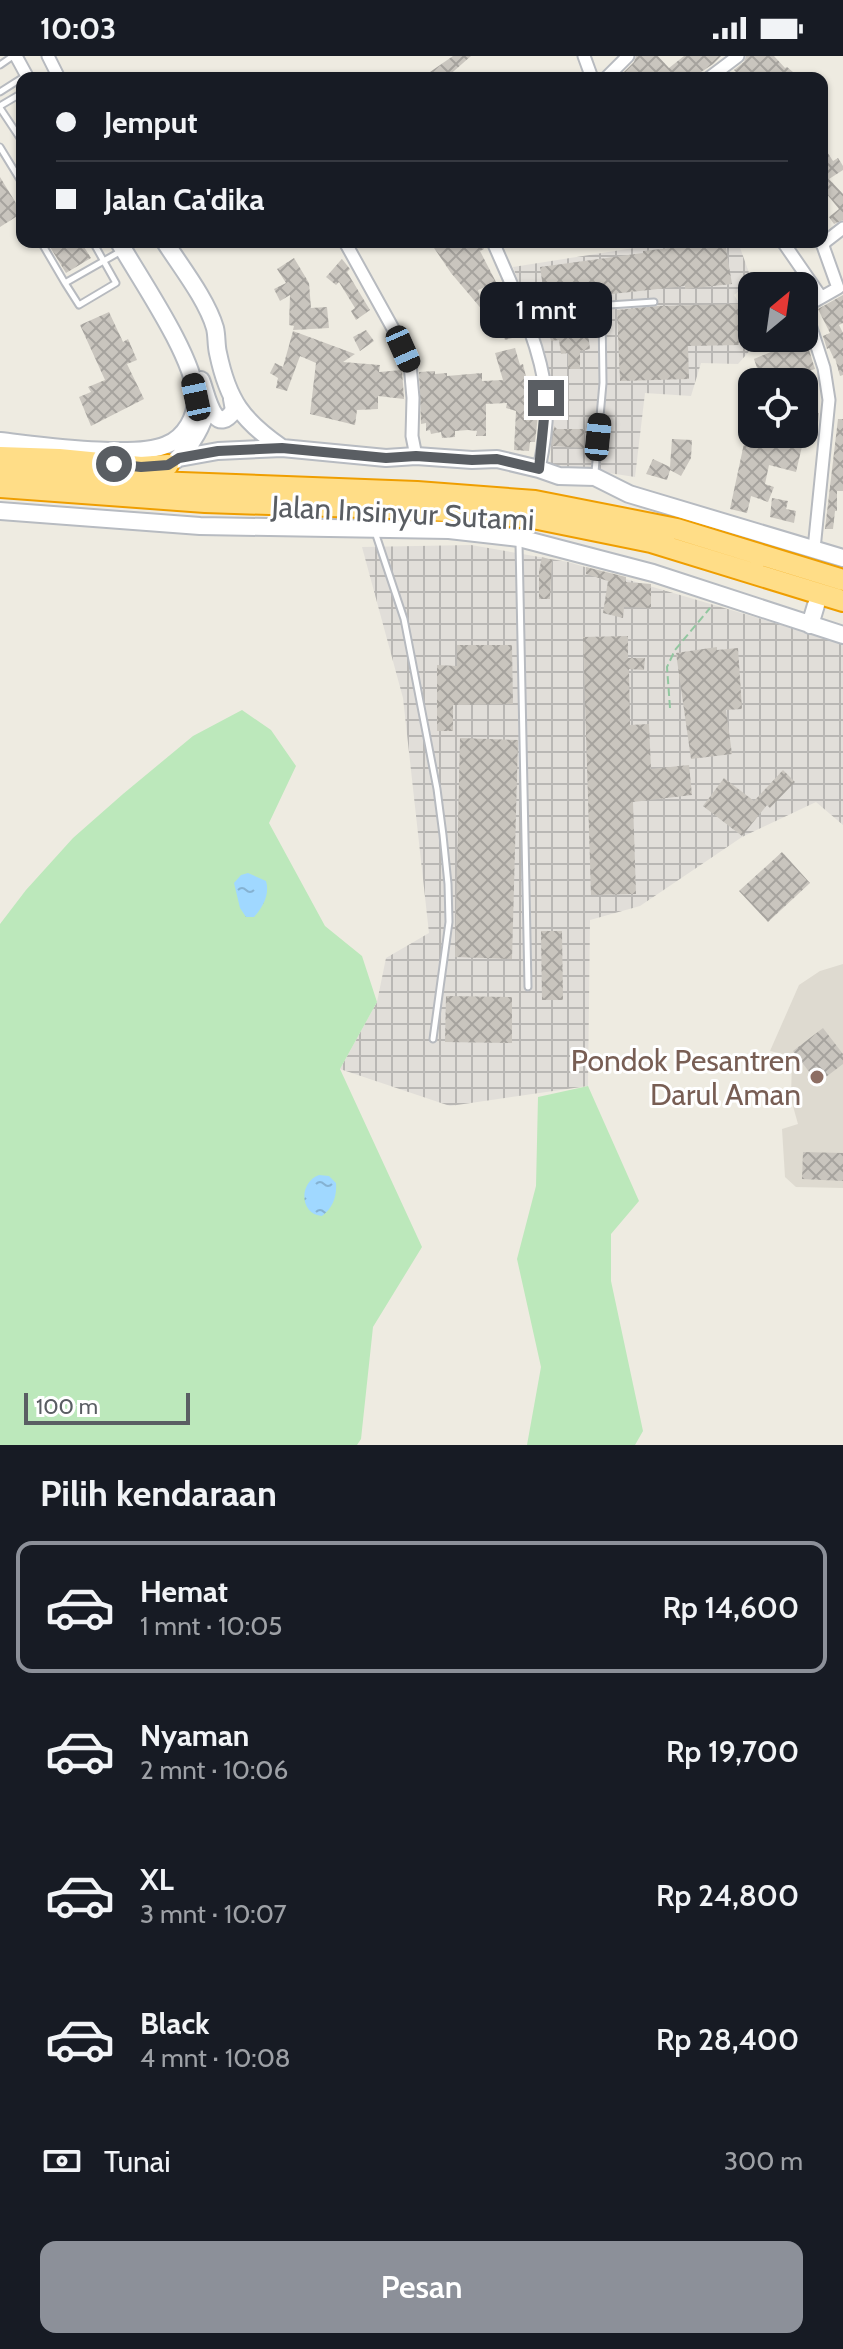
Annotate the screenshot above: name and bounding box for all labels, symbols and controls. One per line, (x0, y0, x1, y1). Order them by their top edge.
text: 10:03 (40, 10, 116, 47)
text: Jemput (104, 104, 198, 141)
text: Jalan Ca'dika (104, 181, 264, 218)
north arrow (738, 272, 818, 352)
map controls (738, 272, 818, 448)
callout: 1 mnt (480, 282, 612, 338)
text: 1 mnt (516, 294, 576, 326)
car (382, 322, 424, 376)
button: locate (738, 368, 818, 448)
car (179, 371, 213, 423)
route end (528, 380, 564, 416)
car (584, 412, 612, 462)
route start (96, 446, 132, 482)
street label: Jalan Insinyur Sutami (270, 488, 535, 538)
place label: Pondok Pesantren Darul Aman (571, 1042, 801, 1113)
marker: Pondok Pesantren Darul Aman (808, 1068, 826, 1086)
scale bar (24, 1389, 190, 1425)
text: 100 m (36, 1393, 98, 1420)
text: Pilih kendaraan (40, 1471, 277, 1515)
icon: car (44, 1571, 116, 1643)
text: Hemat (140, 1573, 228, 1610)
text: Rp 14,600 (662, 1589, 799, 1626)
text: 1 mnt · 10:05 (140, 1610, 282, 1642)
icon: car (44, 1715, 116, 1787)
text: Nyaman (140, 1717, 249, 1754)
text: Rp 19,700 (666, 1733, 799, 1770)
text: 2 mnt · 10:06 (140, 1754, 288, 1786)
icon: car (44, 1859, 116, 1931)
text: XL (140, 1861, 174, 1898)
text: Rp 24,800 (656, 1877, 799, 1914)
text: 3 mnt · 10:07 (140, 1898, 287, 1930)
icon: car (44, 2003, 116, 2075)
text: Black (140, 2005, 210, 2042)
text: Rp 28,400 (656, 2021, 799, 2058)
text: 4 mnt · 10:08 (140, 2042, 291, 2074)
icon: cash (40, 2139, 84, 2183)
text: Tunai (104, 2143, 171, 2180)
text: 300 m (724, 2145, 803, 2177)
button: Pesan (40, 2241, 803, 2333)

